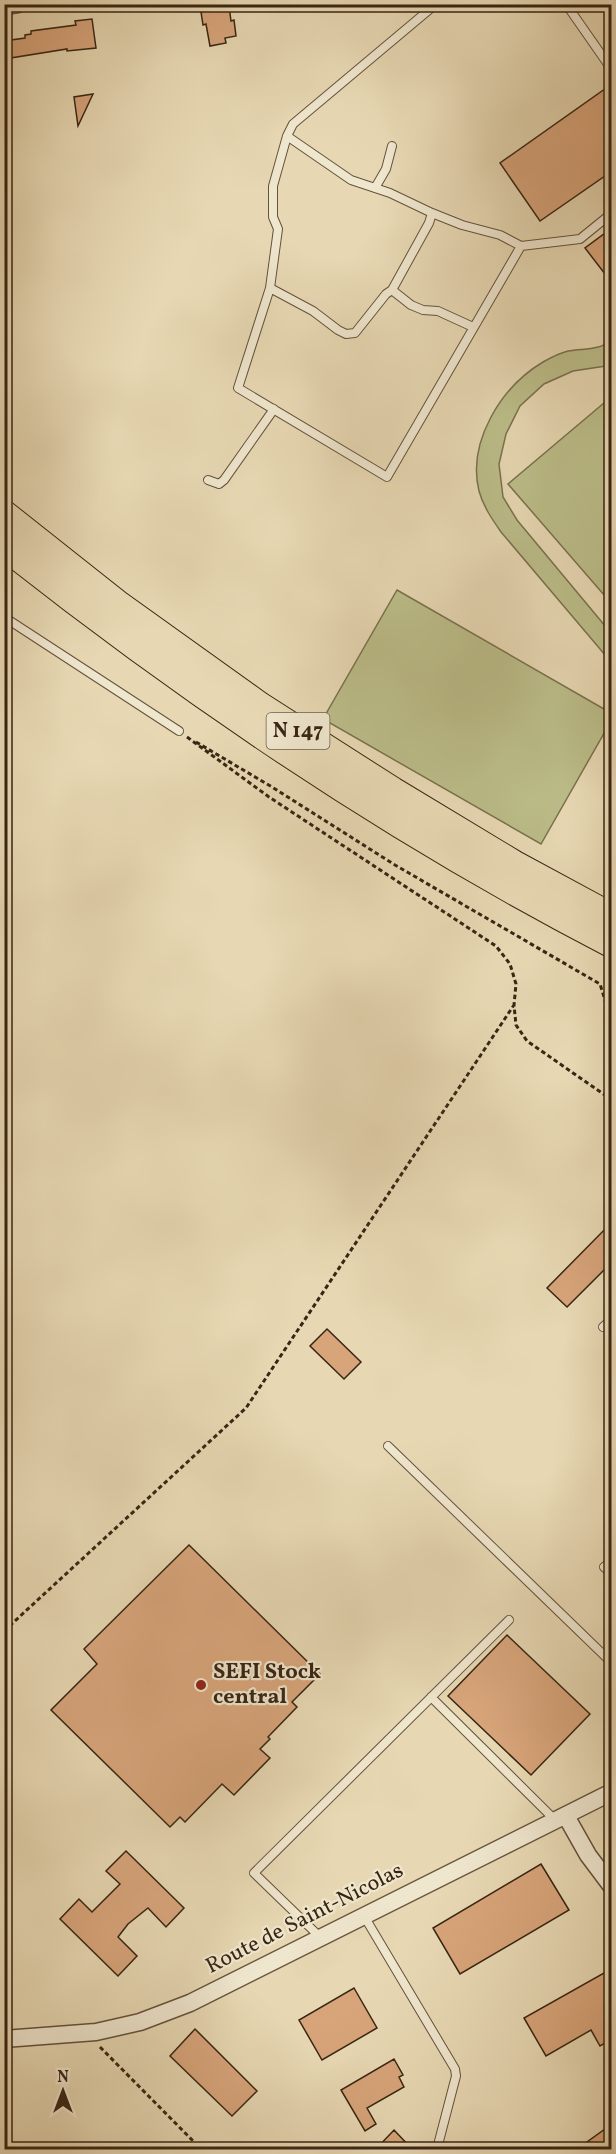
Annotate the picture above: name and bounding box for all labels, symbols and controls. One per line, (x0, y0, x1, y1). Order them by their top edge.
road number: N 147 (266, 713, 330, 749)
place label: SEFI Stock central (213, 1657, 321, 1713)
marker: SEFI Stock central (194, 1678, 208, 1692)
street label: Route de Saint-Nicolas (201, 1856, 409, 1982)
north arrow (33, 2061, 93, 2121)
text: N (57, 2067, 69, 2089)

